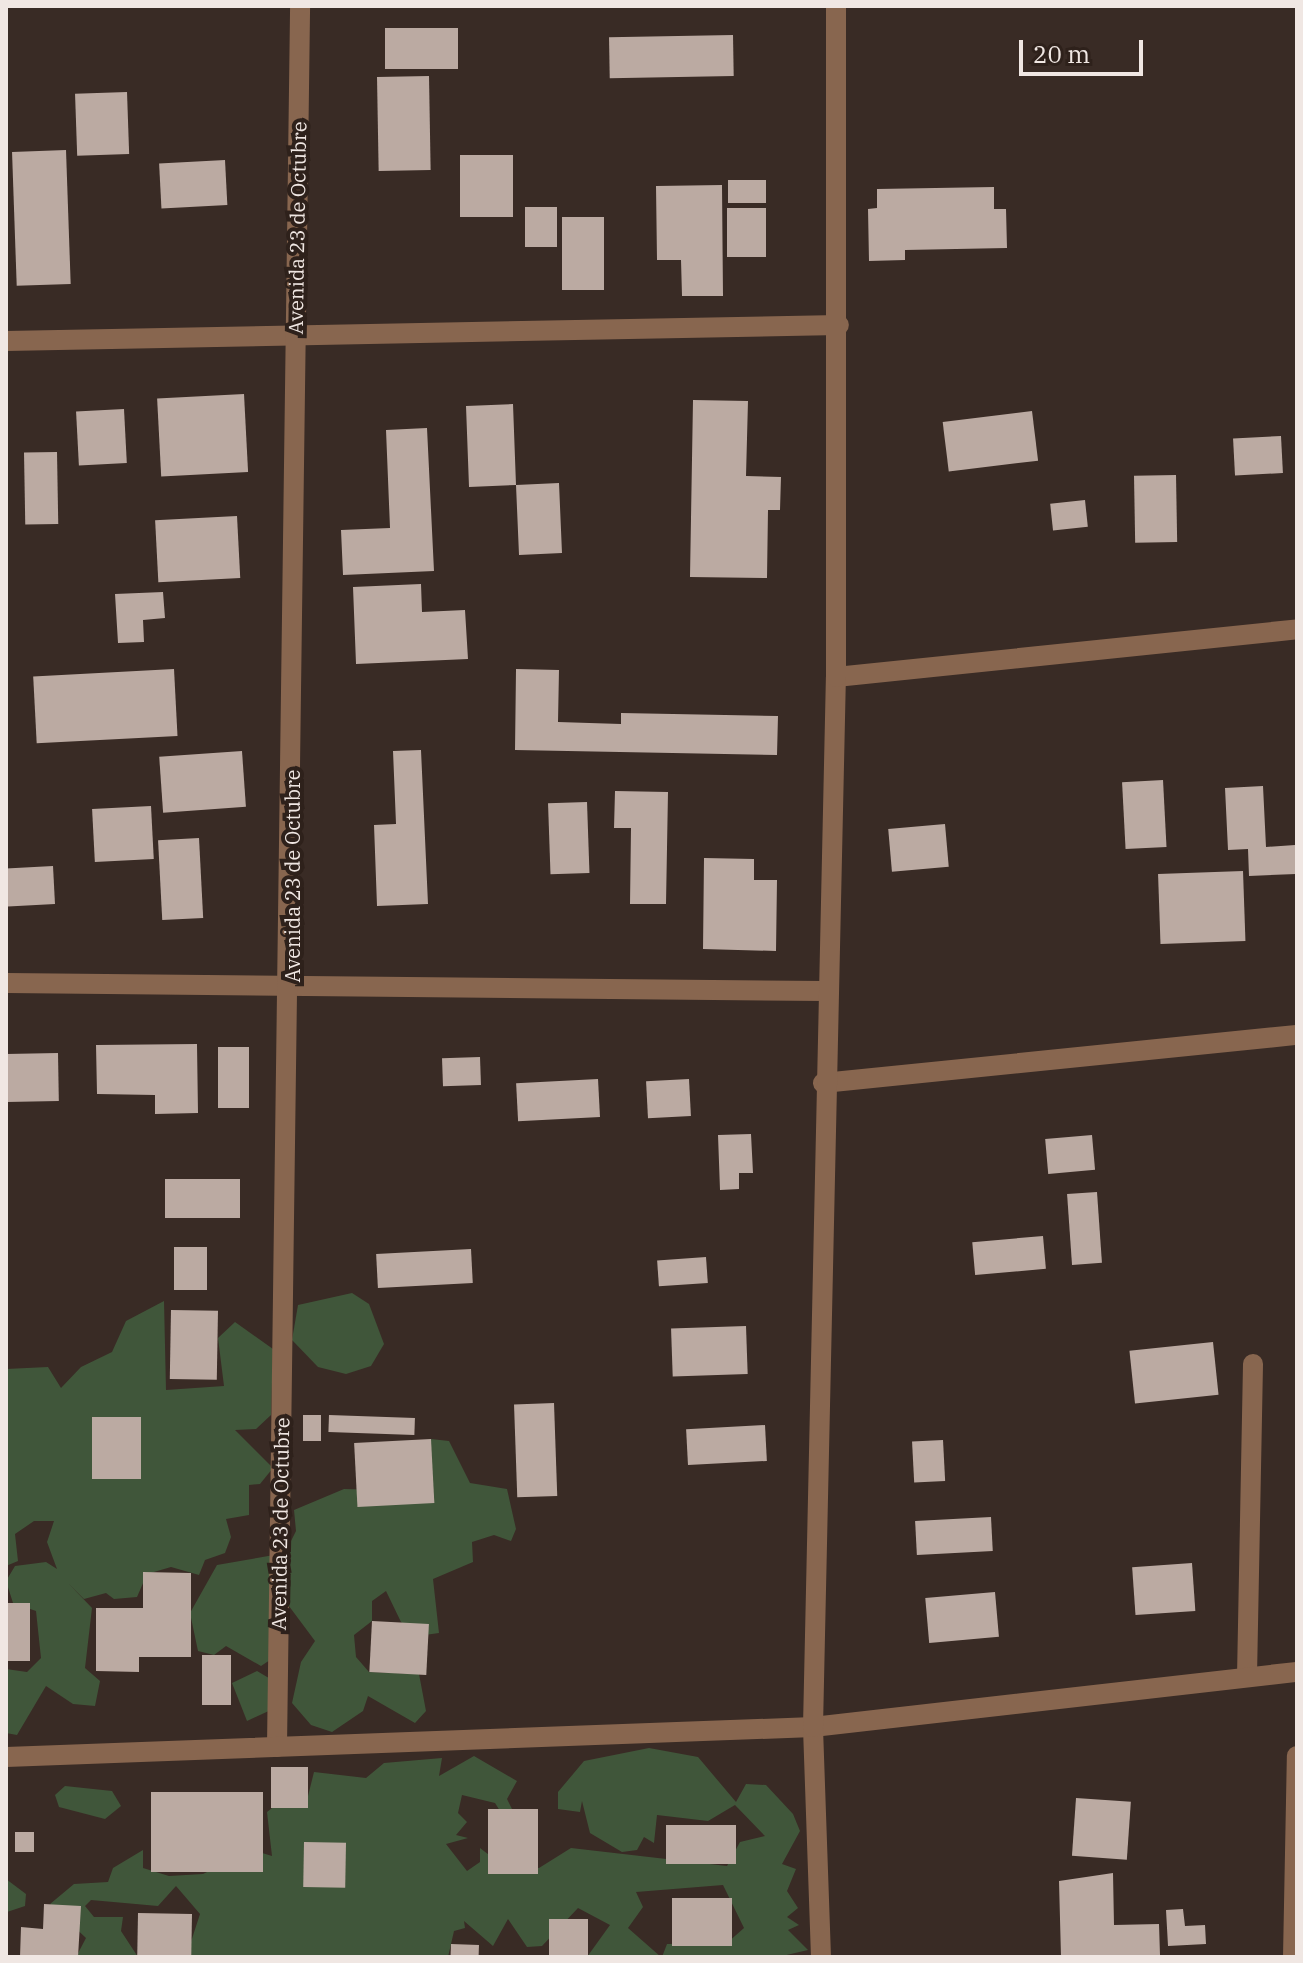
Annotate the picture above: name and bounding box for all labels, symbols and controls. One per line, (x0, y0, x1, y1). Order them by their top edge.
scale bar (1023, 24, 1147, 74)
text: 20 m (1033, 38, 1090, 70)
street label: Avenida 23 de Octubre (283, 121, 311, 335)
street label: Avenida 23 de Octubre (280, 770, 304, 982)
street label: Avenida 23 de Octubre (266, 1417, 294, 1631)

